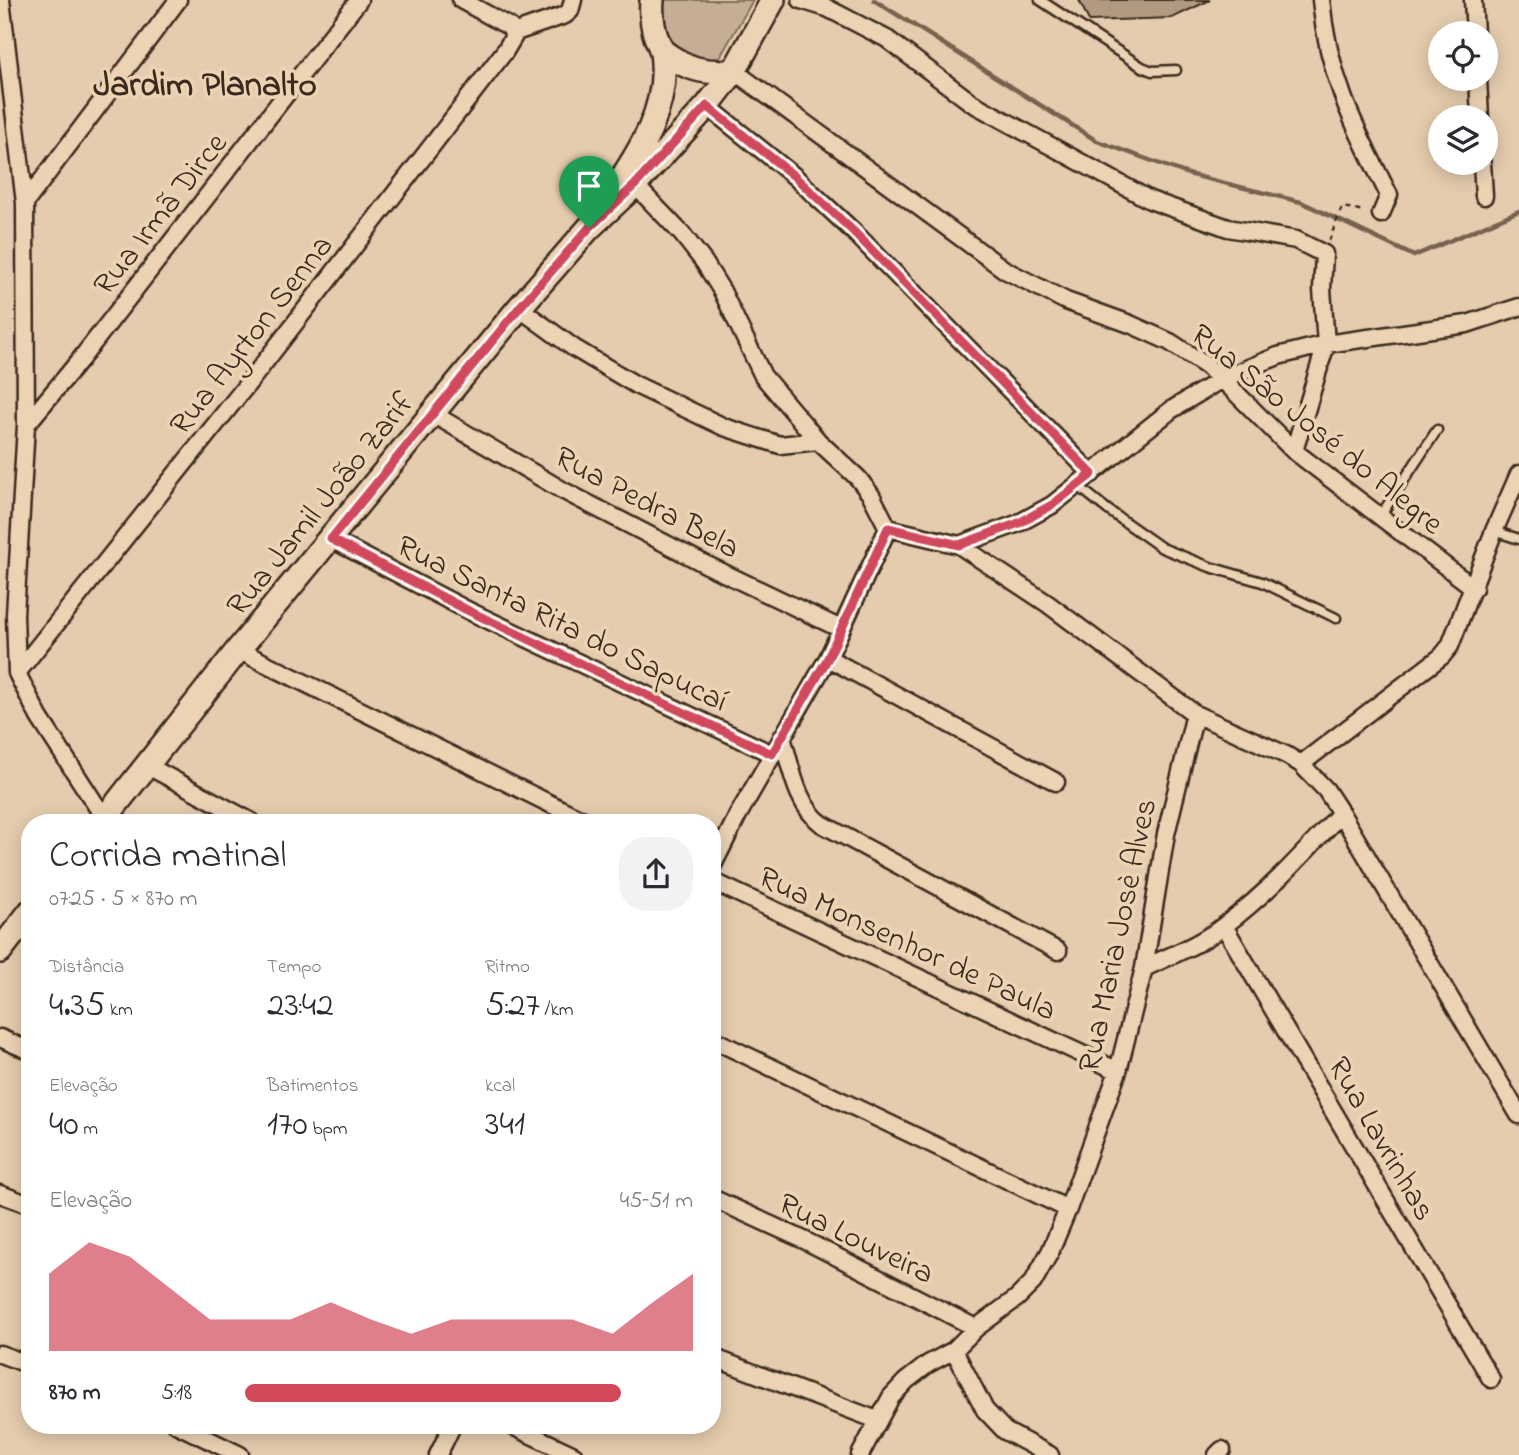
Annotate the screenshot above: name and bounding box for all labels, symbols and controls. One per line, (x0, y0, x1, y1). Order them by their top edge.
map controls (1428, 21, 1498, 175)
button: locate (1428, 21, 1498, 91)
district label: Jardim Planalto (93, 61, 317, 112)
button: layers (1428, 105, 1498, 175)
street label: Rua Irmã Dirce (83, 123, 241, 307)
pin (559, 156, 619, 228)
icon: arrive (570, 167, 608, 205)
street label: Rua Ayrton Senna (159, 226, 346, 447)
street label: Rua São José do Alegre (1179, 314, 1453, 548)
street label: Rua Jamil João Zarif (216, 383, 427, 628)
street label: Rua Pedra Bela (545, 435, 747, 573)
street label: Rua Santa Rita do Sapucaí (388, 524, 735, 726)
street label: Rua Maria Josè Alves (1067, 795, 1171, 1077)
text: Corrida matinal (49, 829, 287, 885)
button: share (619, 837, 693, 911)
street label: Rua Monsenhor de Paula (750, 855, 1063, 1035)
text: 07:25 · 5 × 870 m (49, 883, 197, 916)
text: Distância (49, 954, 124, 981)
text: Tempo (267, 954, 321, 981)
text: Ritmo (485, 954, 530, 981)
text: 4.35 (49, 981, 105, 1032)
text: 23:42 (267, 981, 334, 1032)
text: 5:27 (485, 981, 540, 1032)
text: km (105, 997, 133, 1024)
text: /km (540, 997, 574, 1024)
street label: Rua Lavrinhas (1314, 1049, 1446, 1231)
text: Elevação (49, 1073, 118, 1100)
text: Batimentos (267, 1073, 358, 1100)
text: kcal (485, 1073, 515, 1100)
text: 40 (49, 1100, 79, 1151)
text: 170 (267, 1100, 308, 1151)
text: 341 (485, 1100, 525, 1151)
text: m (79, 1116, 98, 1143)
text: bpm (308, 1116, 348, 1143)
street label: Rua Louveira (769, 1182, 941, 1298)
text: Elevação (49, 1185, 132, 1218)
text: 45–51 m (620, 1185, 693, 1218)
text: 870 m (49, 1377, 101, 1410)
text: 5:18 (161, 1377, 192, 1410)

